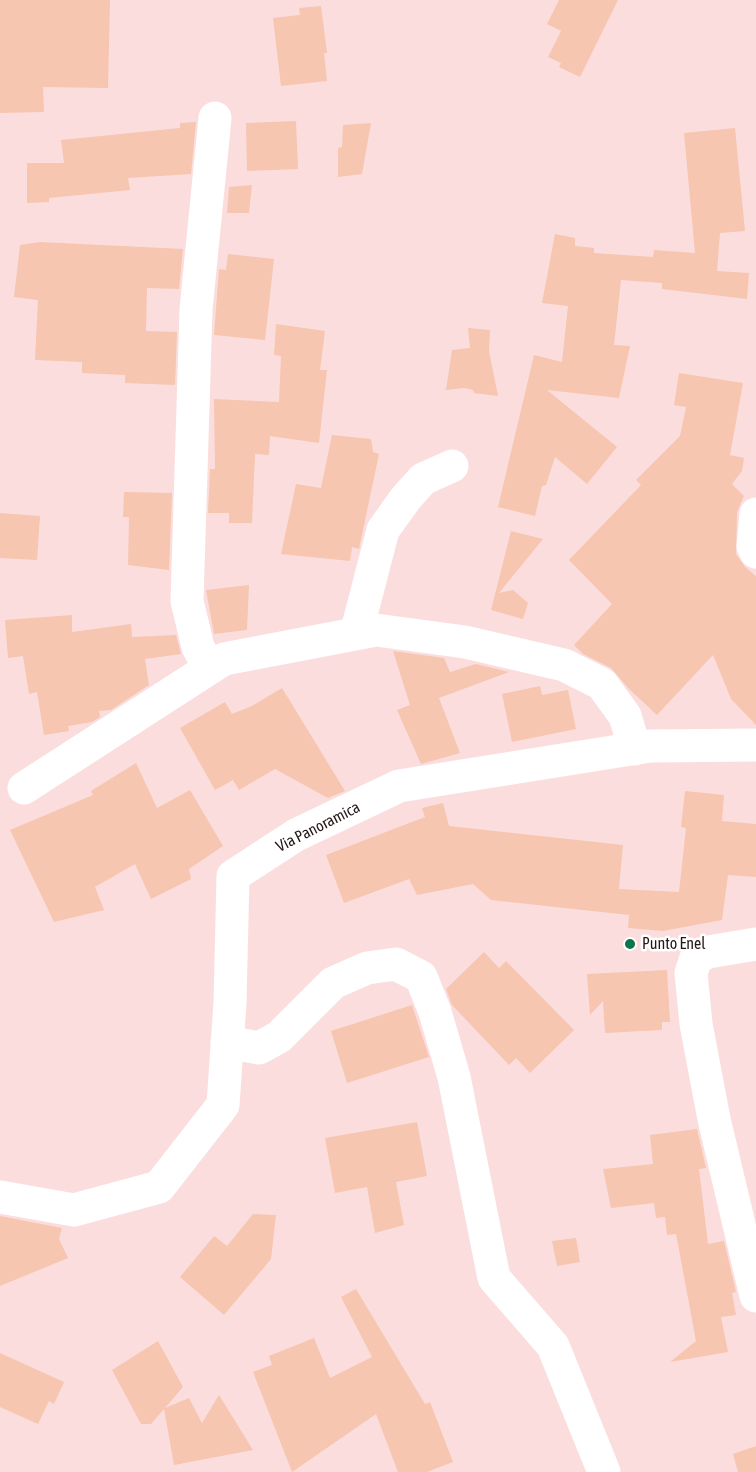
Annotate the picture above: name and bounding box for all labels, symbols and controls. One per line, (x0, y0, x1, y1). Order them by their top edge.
street label: Via Panoramica (273, 798, 363, 856)
place label: Punto Enel (642, 934, 706, 954)
marker: Punto Enel (623, 937, 637, 951)

